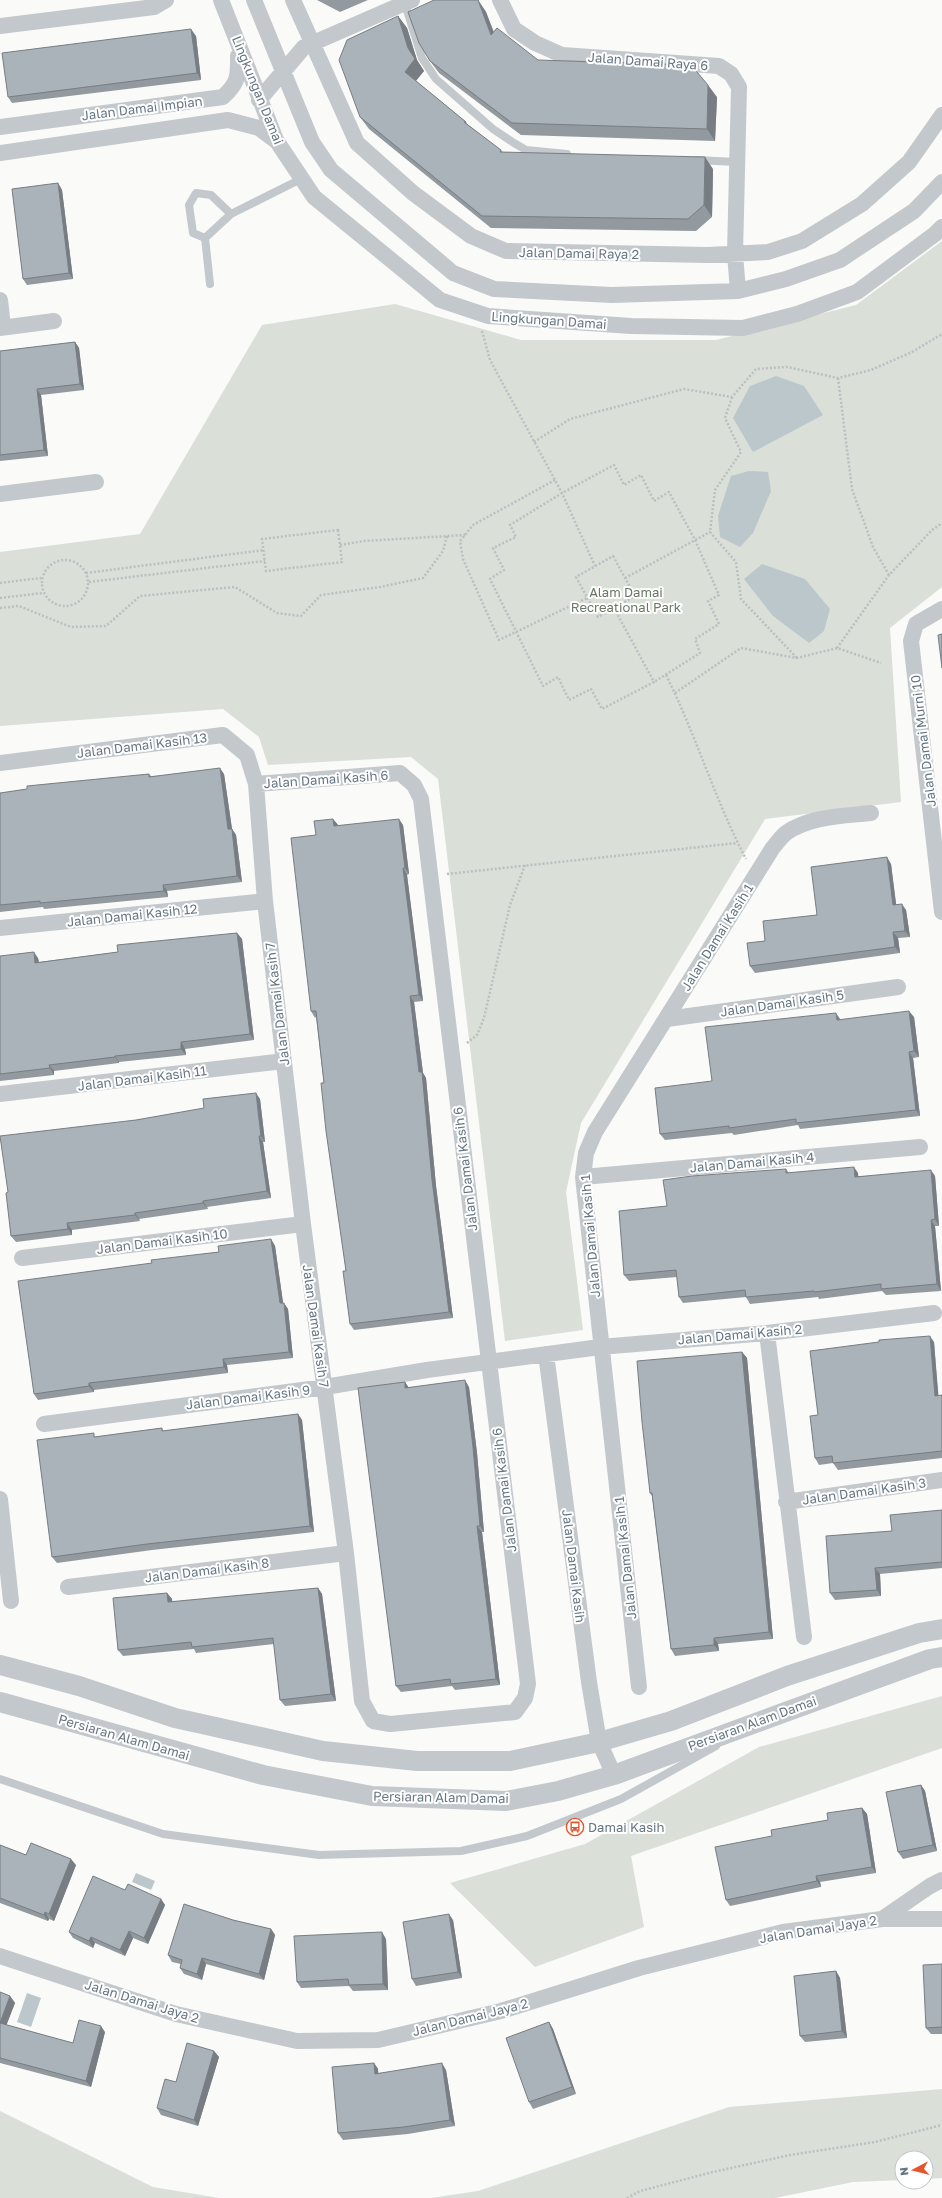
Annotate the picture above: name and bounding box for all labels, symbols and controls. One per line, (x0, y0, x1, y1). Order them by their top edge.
street label: Lingkungan Damai (229, 33, 287, 147)
street label: Jalan Damai Raya 6 (587, 49, 709, 73)
street label: Jalan Damai Impian (81, 93, 203, 123)
street label: Jalan Damai Raya 2 (519, 244, 639, 262)
street label: Lingkungan Damai (491, 308, 607, 332)
park label: Alam Damai Recreational Park (571, 584, 682, 615)
street label: Jalan Damai Murni 10 (907, 674, 939, 808)
street label: Jalan Damai Kasih 13 (76, 729, 208, 761)
street label: Jalan Damai Kasih 6 (263, 767, 389, 791)
street label: Jalan Damai Kasih 1 (678, 880, 756, 994)
street label: Jalan Damai Kasih 12 (66, 900, 198, 930)
street label: Jalan Damai Kasih 7 (261, 941, 292, 1067)
street label: Jalan Damai Kasih 5 (719, 986, 845, 1020)
street label: Jalan Damai Kasih 11 (77, 1062, 207, 1094)
street label: Jalan Damai Kasih 6 (449, 1106, 481, 1232)
street label: Jalan Damai Kasih 4 (689, 1149, 815, 1175)
street label: Jalan Damai Kasih 1 (577, 1174, 603, 1298)
street label: Jalan Damai Kasih 10 (96, 1225, 228, 1257)
street label: Jalan Damai Kasih 7 (299, 1263, 333, 1389)
street label: Jalan Damai Kasih 2 (677, 1321, 803, 1347)
street label: Jalan Damai Kasih 9 (185, 1381, 311, 1413)
street label: Jalan Damai Kasih 6 (488, 1427, 520, 1553)
street label: Jalan Damai Kasih 3 (801, 1474, 927, 1508)
street label: Jalan Damai Kasih 1 (611, 1496, 639, 1620)
street label: Jalan Damai Kasih (559, 1508, 589, 1624)
street label: Jalan Damai Kasih 8 (144, 1554, 270, 1586)
street label: Persiaran Alam Damai (685, 1692, 819, 1754)
street label: Persiaran Alam Damai (57, 1711, 191, 1763)
street label: Persiaran Alam Damai (373, 1788, 509, 1806)
bus stop icon: Damai Kasih (565, 1817, 585, 1837)
place label: Damai Kasih (588, 1819, 665, 1835)
street label: Jalan Damai Jaya 2 (758, 1912, 878, 1946)
street label: Jalan Damai Jaya 2 (83, 1976, 201, 2026)
street label: Jalan Damai Jaya 2 (410, 1995, 530, 2039)
north arrow (894, 2150, 934, 2190)
text: N (897, 2166, 911, 2176)

